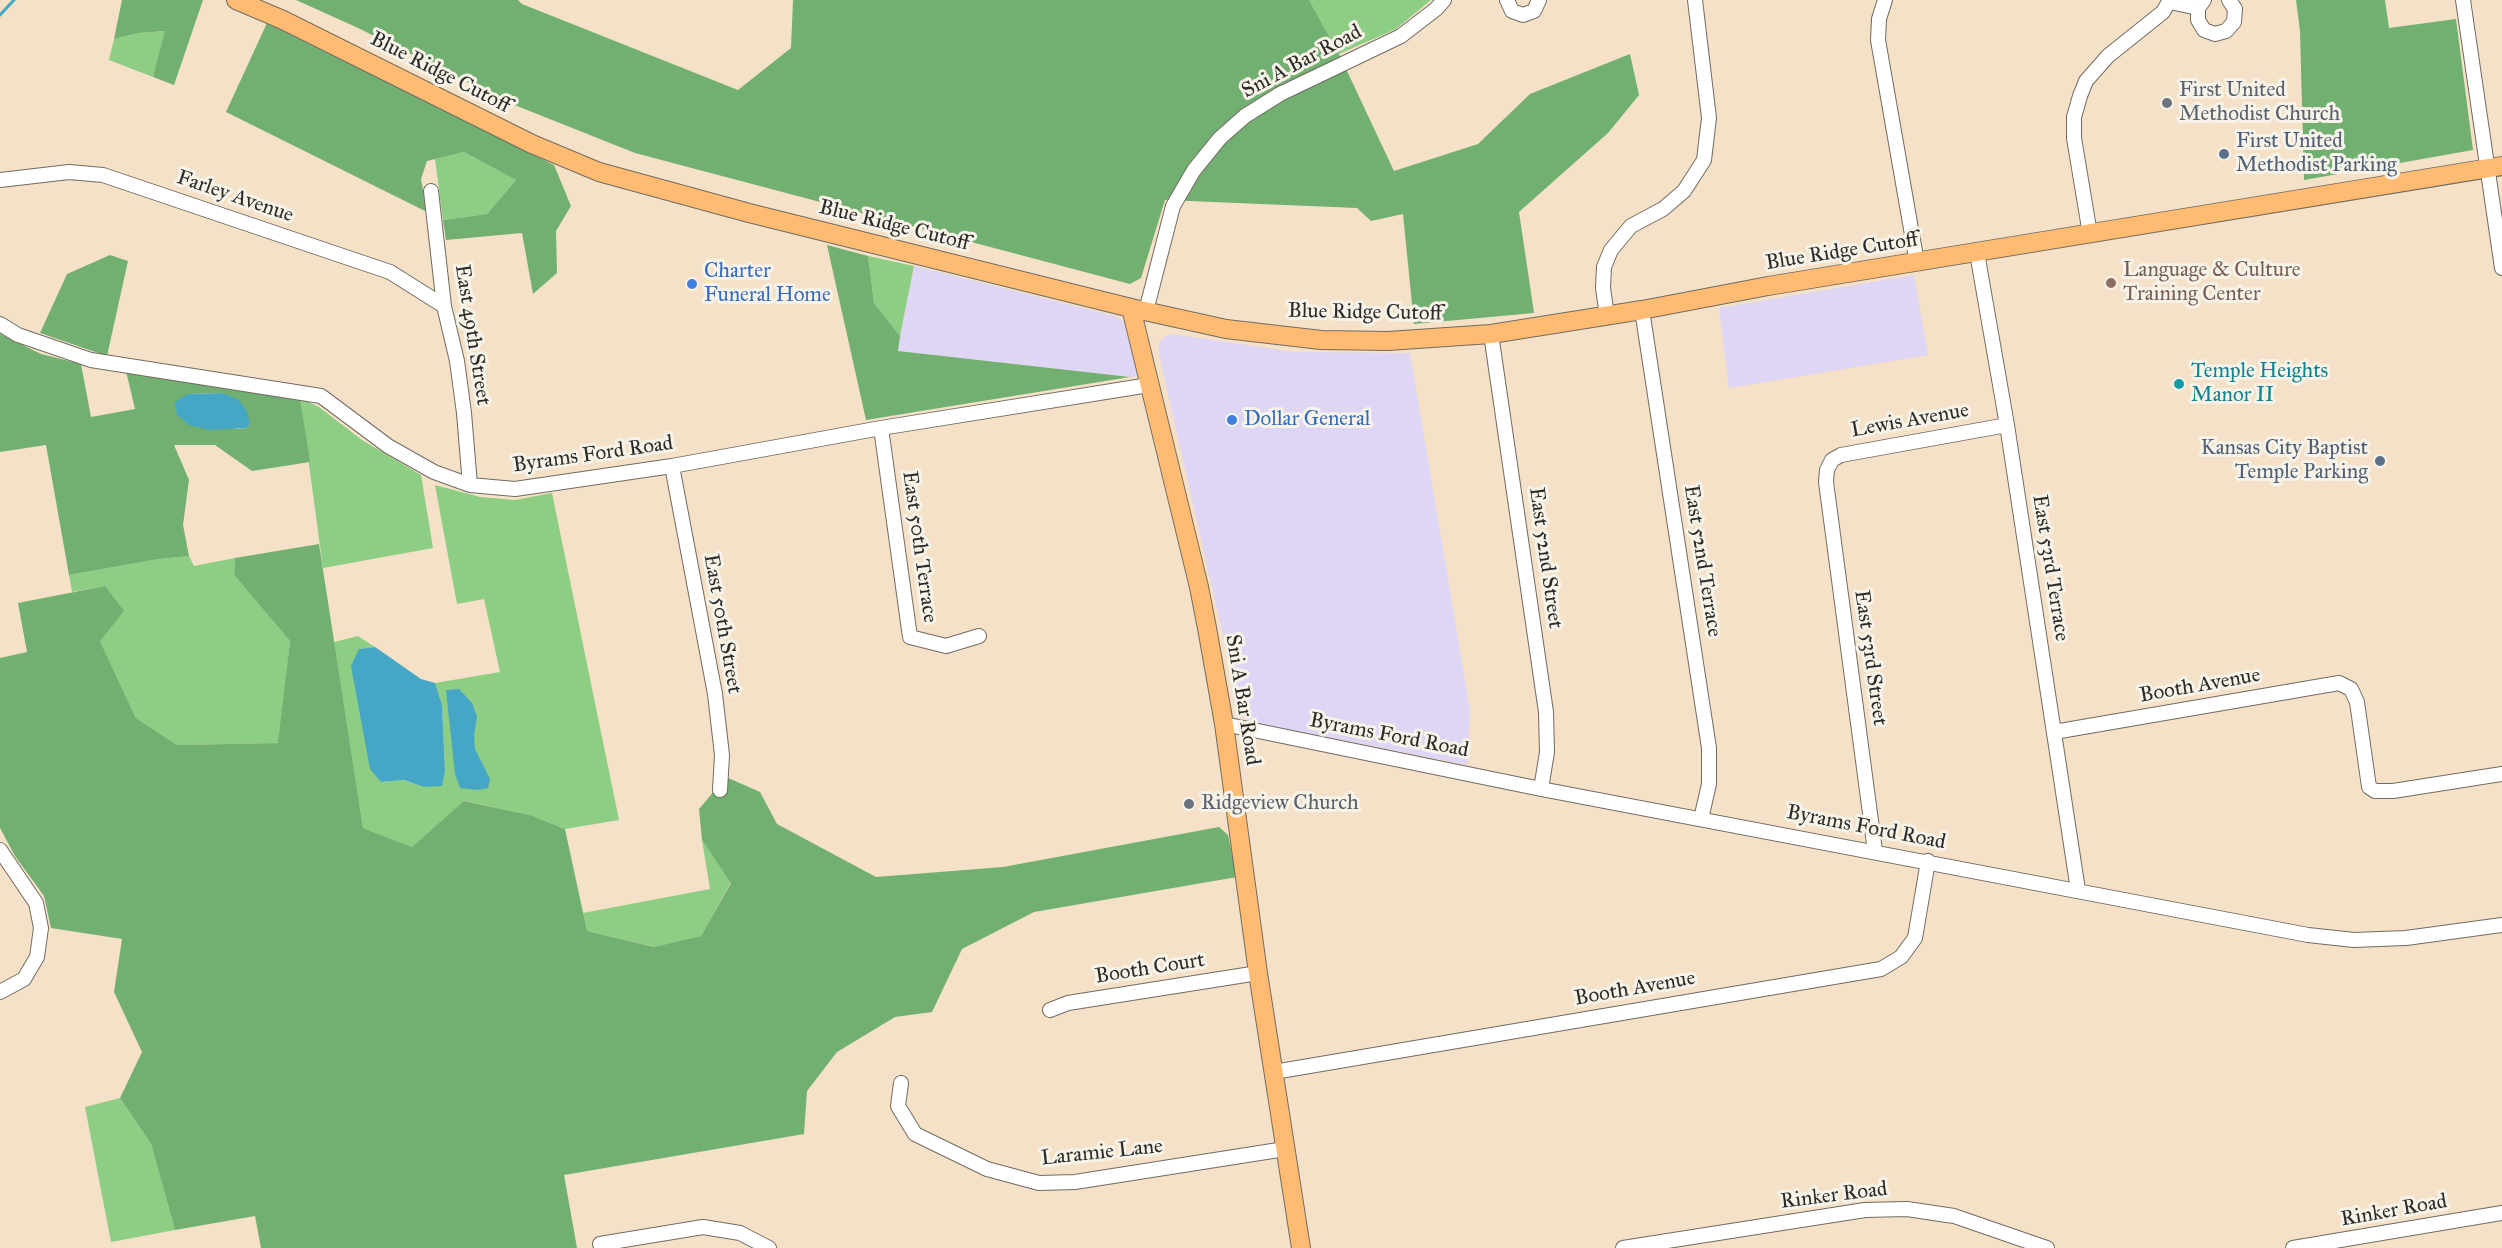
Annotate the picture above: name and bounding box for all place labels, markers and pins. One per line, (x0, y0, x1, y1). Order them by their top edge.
place label: First United Methodist Church (2179, 78, 2340, 128)
marker: First United Methodist Church (2160, 96, 2174, 110)
place label: First United Methodist Parking (2236, 129, 2397, 179)
marker: First United Methodist Parking (2217, 147, 2231, 161)
place label: Language & Culture Training Center (2123, 258, 2300, 308)
place label: Charter Funeral Home (704, 259, 831, 309)
marker: Language & Culture Training Center (2104, 276, 2118, 290)
marker: Charter Funeral Home (685, 277, 699, 291)
place label: Temple Heights Manor II (2191, 359, 2328, 409)
marker: Temple Heights Manor II (2172, 377, 2186, 391)
place label: Dollar General (1244, 407, 1370, 433)
marker: Dollar General (1225, 413, 1239, 427)
place label: Kansas City Baptist Temple Parking (2201, 436, 2368, 486)
marker: Kansas City Baptist Temple Parking (2373, 454, 2387, 468)
place label: Ridgeview Church (1201, 791, 1359, 817)
marker: Ridgeview Church (1182, 797, 1196, 811)

